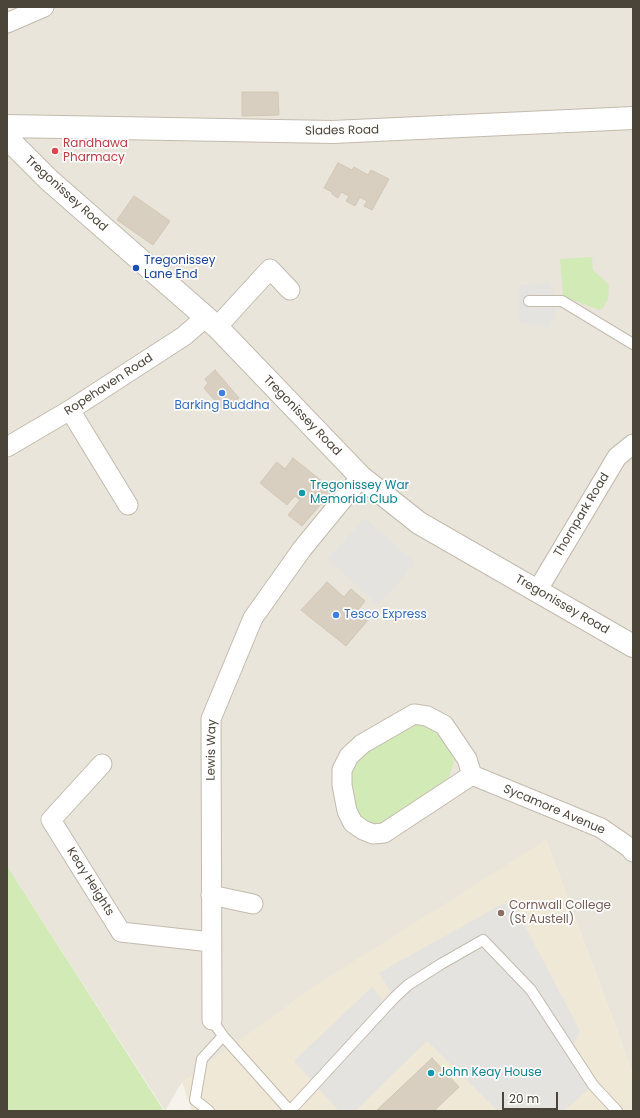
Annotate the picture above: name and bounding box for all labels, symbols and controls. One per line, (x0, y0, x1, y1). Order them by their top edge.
street label: Slades Road (305, 123, 379, 139)
place label: Randhawa Pharmacy (63, 137, 128, 165)
marker: Randhawa Pharmacy (50, 146, 60, 156)
street label: Tregonissey Road (22, 153, 110, 235)
place label: Tregonissey Lane End (144, 254, 216, 282)
marker: Tregonissey Lane End (131, 263, 141, 273)
street label: Ropehaven Road (62, 351, 156, 419)
street label: Tregonissey Road (260, 373, 344, 459)
marker: Barking Buddha (217, 388, 227, 398)
place label: Barking Buddha (174, 399, 270, 413)
street label: Thornpark Road (551, 470, 613, 560)
place label: Tregonissey War Memorial Club (310, 479, 409, 507)
marker: Tregonissey War Memorial Club (297, 488, 307, 498)
street label: Tregonissey Road (513, 572, 611, 638)
place label: Tesco Express (344, 608, 427, 622)
marker: Tesco Express (331, 610, 341, 620)
street label: Lewis Way (204, 719, 220, 781)
street label: Sycamore Avenue (501, 782, 607, 838)
street label: Keay Heights (63, 845, 117, 919)
place label: Cornwall College (St Austell) (509, 899, 611, 927)
marker: Cornwall College (St Austell) (496, 908, 506, 918)
place label: John Keay House (439, 1066, 542, 1080)
marker: John Keay House (426, 1068, 436, 1078)
scale bar (504, 1084, 560, 1110)
text: 20 m (509, 1090, 539, 1107)

